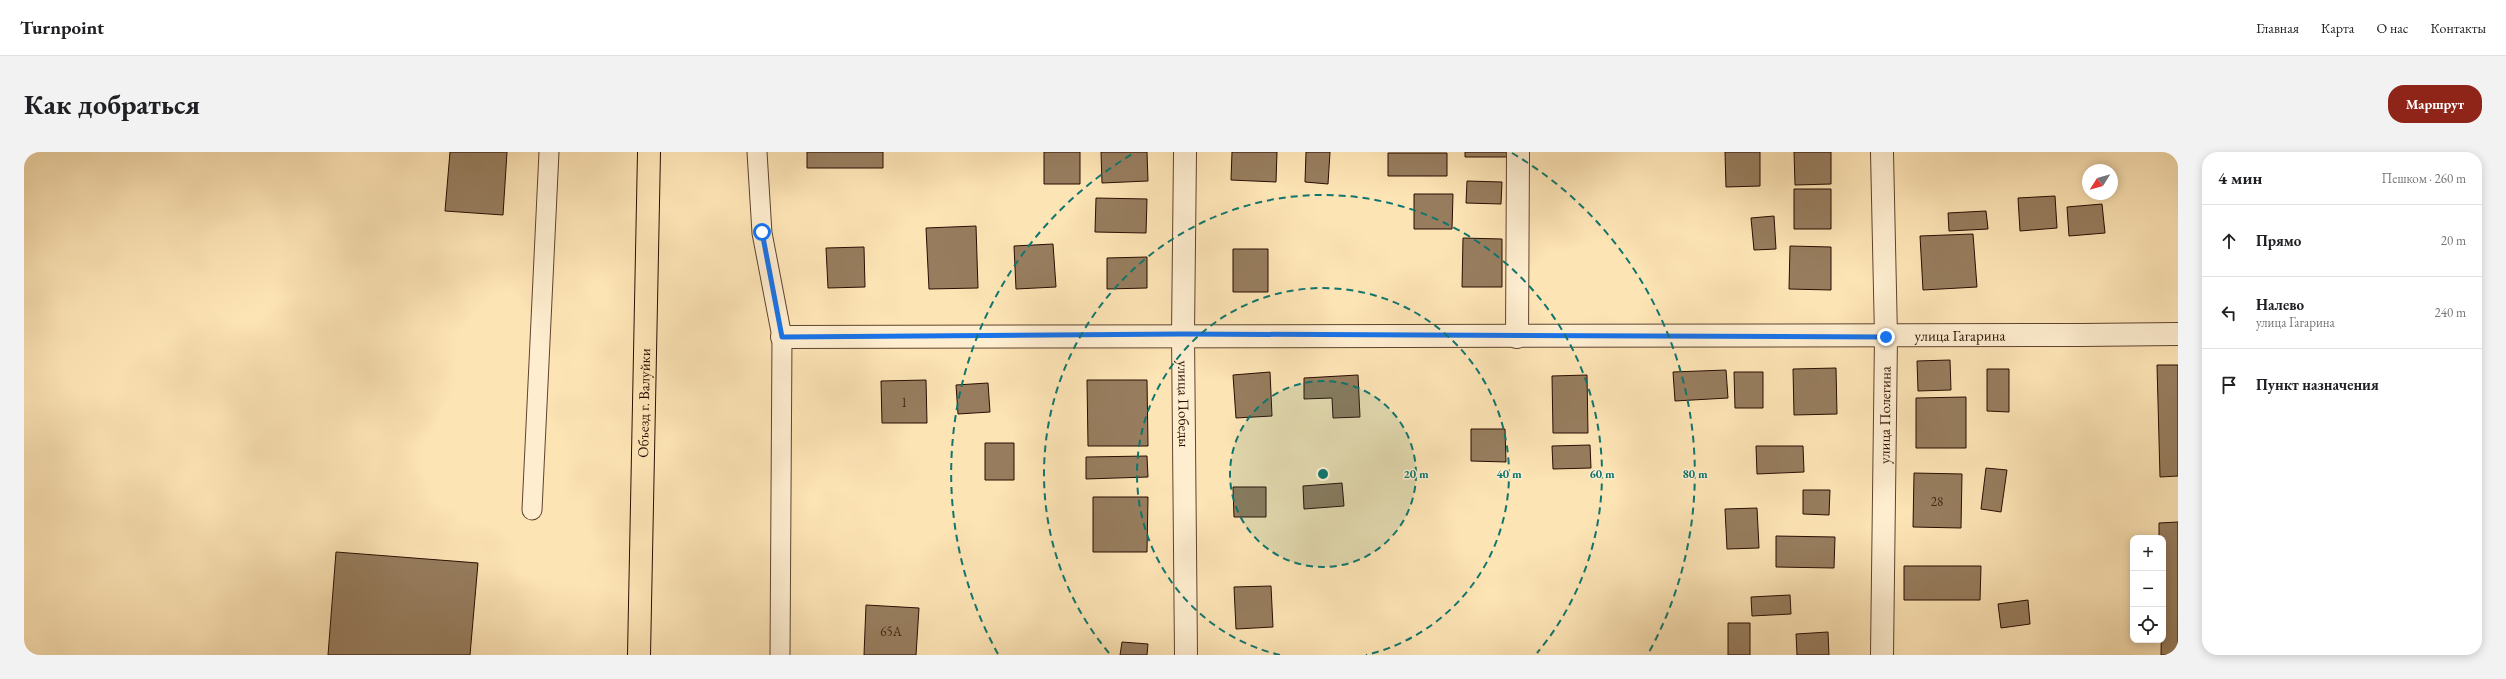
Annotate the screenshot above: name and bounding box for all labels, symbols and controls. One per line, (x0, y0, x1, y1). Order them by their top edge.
text: Turnpoint (20, 15, 104, 40)
text: Главная (2256, 19, 2299, 37)
text: Карта (2321, 19, 2354, 37)
text: О нас (2376, 19, 2408, 37)
text: Контакты (2430, 19, 2486, 37)
button: Маршрут (2388, 85, 2482, 123)
text: Как добраться (24, 86, 200, 122)
north arrow (2082, 164, 2118, 200)
text: 4 мин (2218, 167, 2262, 189)
text: Пешком · 260 m (2382, 170, 2466, 187)
route start (753, 223, 771, 241)
icon: ahead (2218, 230, 2240, 252)
text: Прямо (2256, 231, 2301, 250)
text: 20 m (2441, 232, 2466, 249)
text: Налево (2256, 295, 2304, 314)
icon: left (2218, 302, 2240, 324)
text: 240 m (2435, 304, 2466, 321)
text: улица Гагарина (2256, 314, 2335, 331)
street label: улица Гагарина (1914, 325, 2006, 345)
route end (1877, 328, 1895, 346)
street label: Объезд г. Валуйки (633, 348, 654, 458)
street label: улица Победы (1174, 360, 1194, 448)
street label: улица Полегина (1874, 366, 1895, 464)
icon: arrive (2218, 374, 2240, 396)
text: Пункт назначения (2256, 375, 2379, 394)
house number: 1 (901, 394, 907, 411)
text: 20 m (1403, 466, 1429, 482)
text: 40 m (1496, 466, 1522, 482)
text: 60 m (1589, 466, 1615, 482)
text: 80 m (1682, 466, 1708, 482)
centre of rings (1316, 467, 1330, 481)
house number: 28 (1931, 493, 1943, 510)
map controls (2130, 535, 2166, 643)
button: + (2130, 535, 2166, 571)
button: − (2130, 571, 2166, 607)
button: locate (2130, 607, 2166, 643)
house number: 65А (880, 623, 903, 640)

